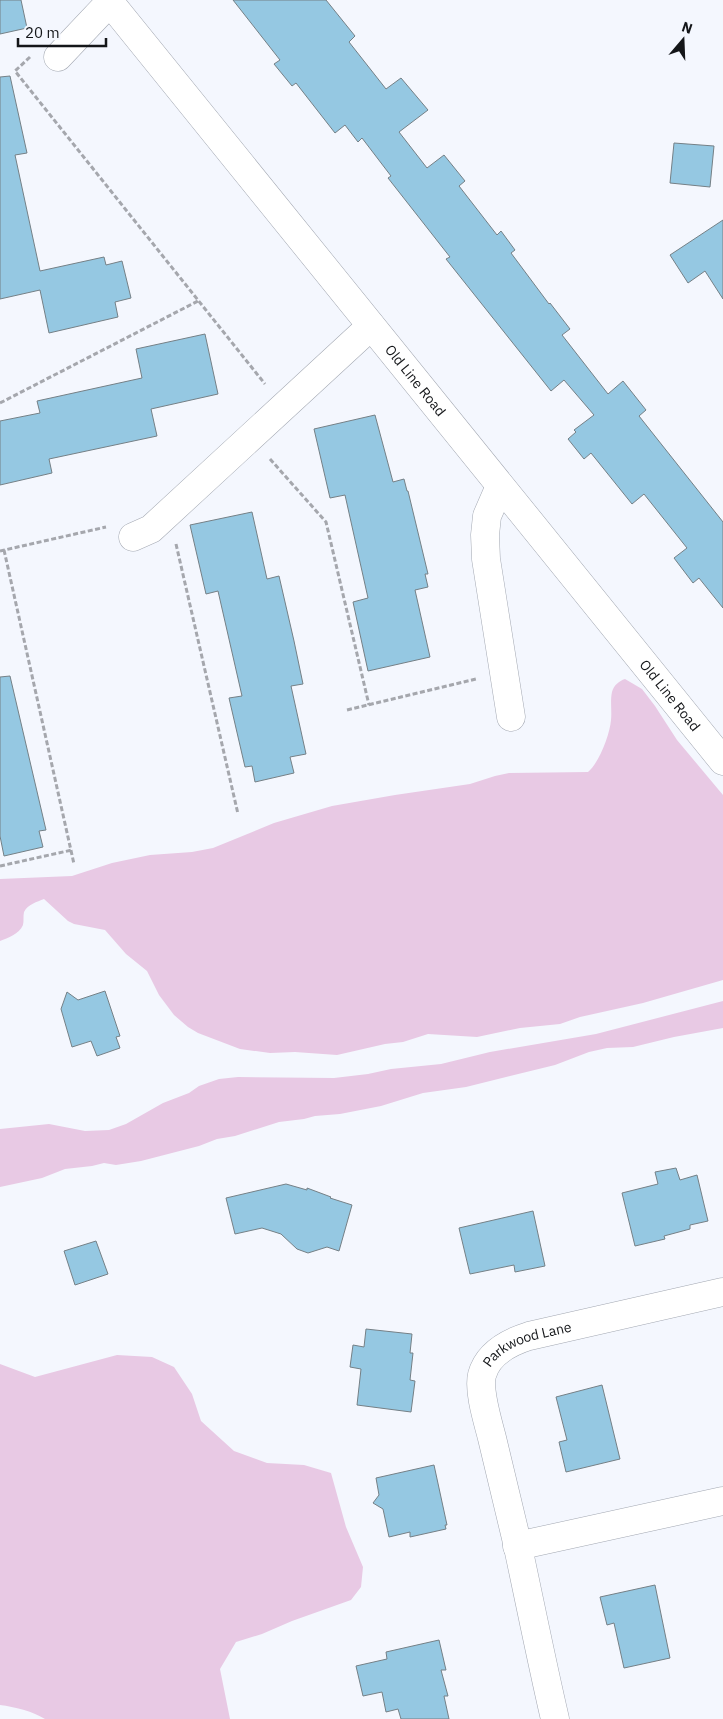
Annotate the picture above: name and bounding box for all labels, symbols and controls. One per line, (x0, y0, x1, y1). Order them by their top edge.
scale bar (18, 15, 105, 47)
north arrow (658, 15, 708, 65)
text: N (680, 18, 695, 38)
text: 20 m (25, 23, 60, 42)
street label: Old Line Road (381, 341, 450, 420)
street label: Old Line Road (636, 656, 704, 735)
street label: Parkwood Lane (479, 1318, 573, 1370)

